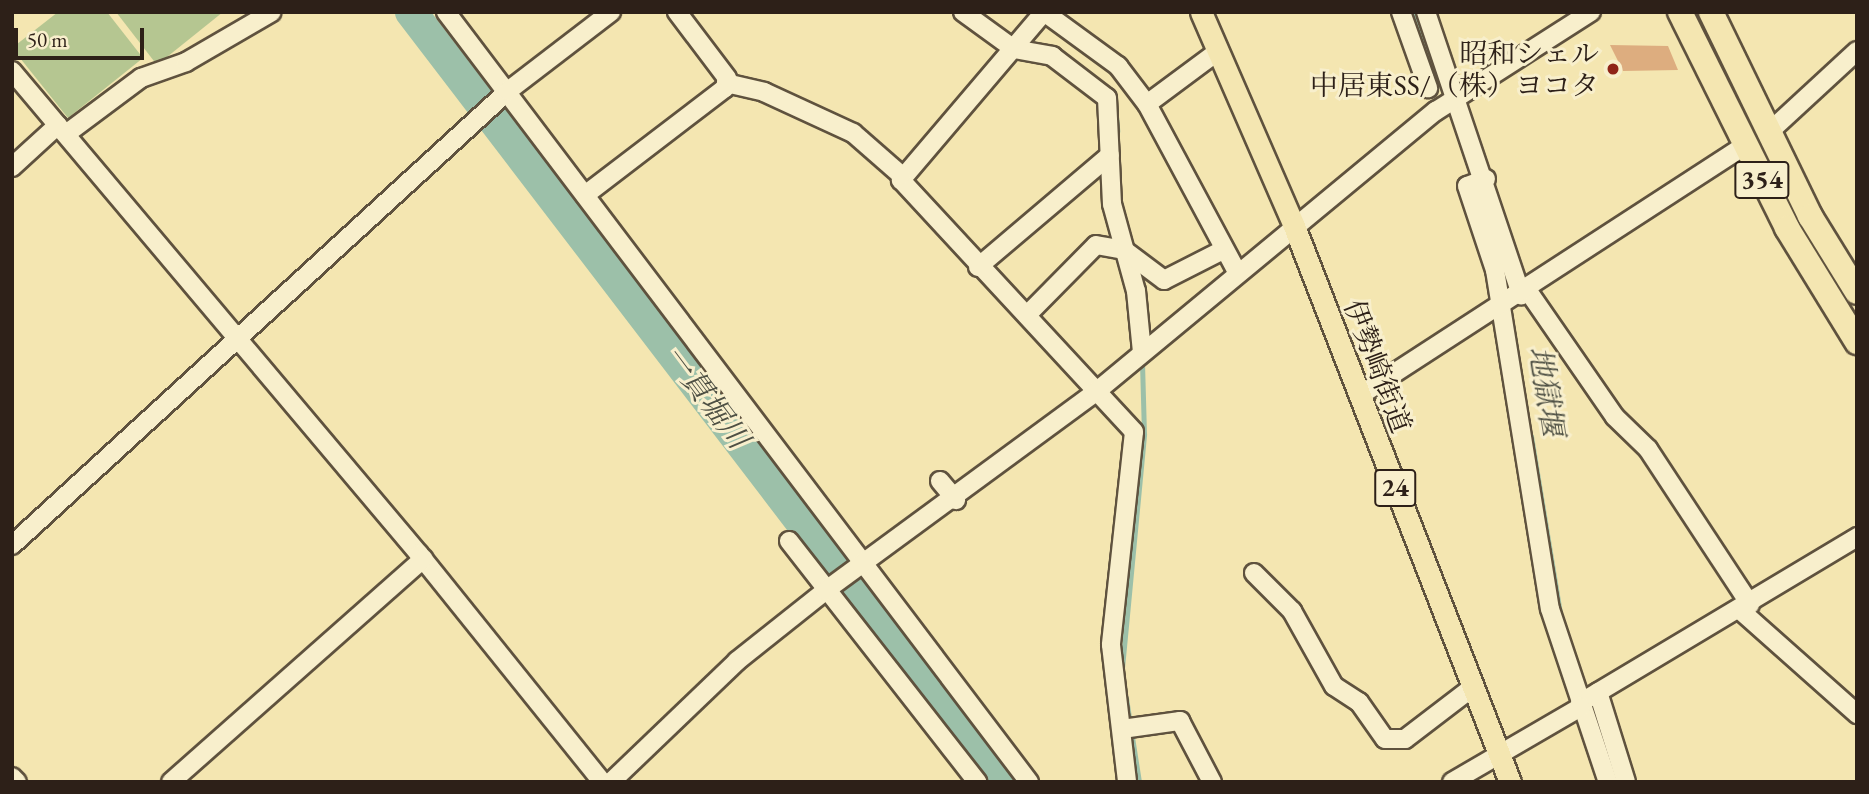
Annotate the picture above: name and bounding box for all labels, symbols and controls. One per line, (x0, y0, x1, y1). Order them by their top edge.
scale bar (18, 14, 147, 58)
text: 50 m (27, 26, 68, 53)
place label: 昭和シェル 中居東SS/（株）ヨコタ (1310, 36, 1599, 102)
marker: 昭和シェル 中居東SS/（株）ヨコタ (1605, 61, 1621, 77)
road number: 354 (1734, 158, 1790, 202)
street label: 伊勢崎街道 (1337, 295, 1419, 437)
water label: 一貫堀川 (656, 338, 756, 456)
water label: 地獄堰 (1521, 344, 1571, 438)
road number: 24 (1374, 466, 1416, 510)

